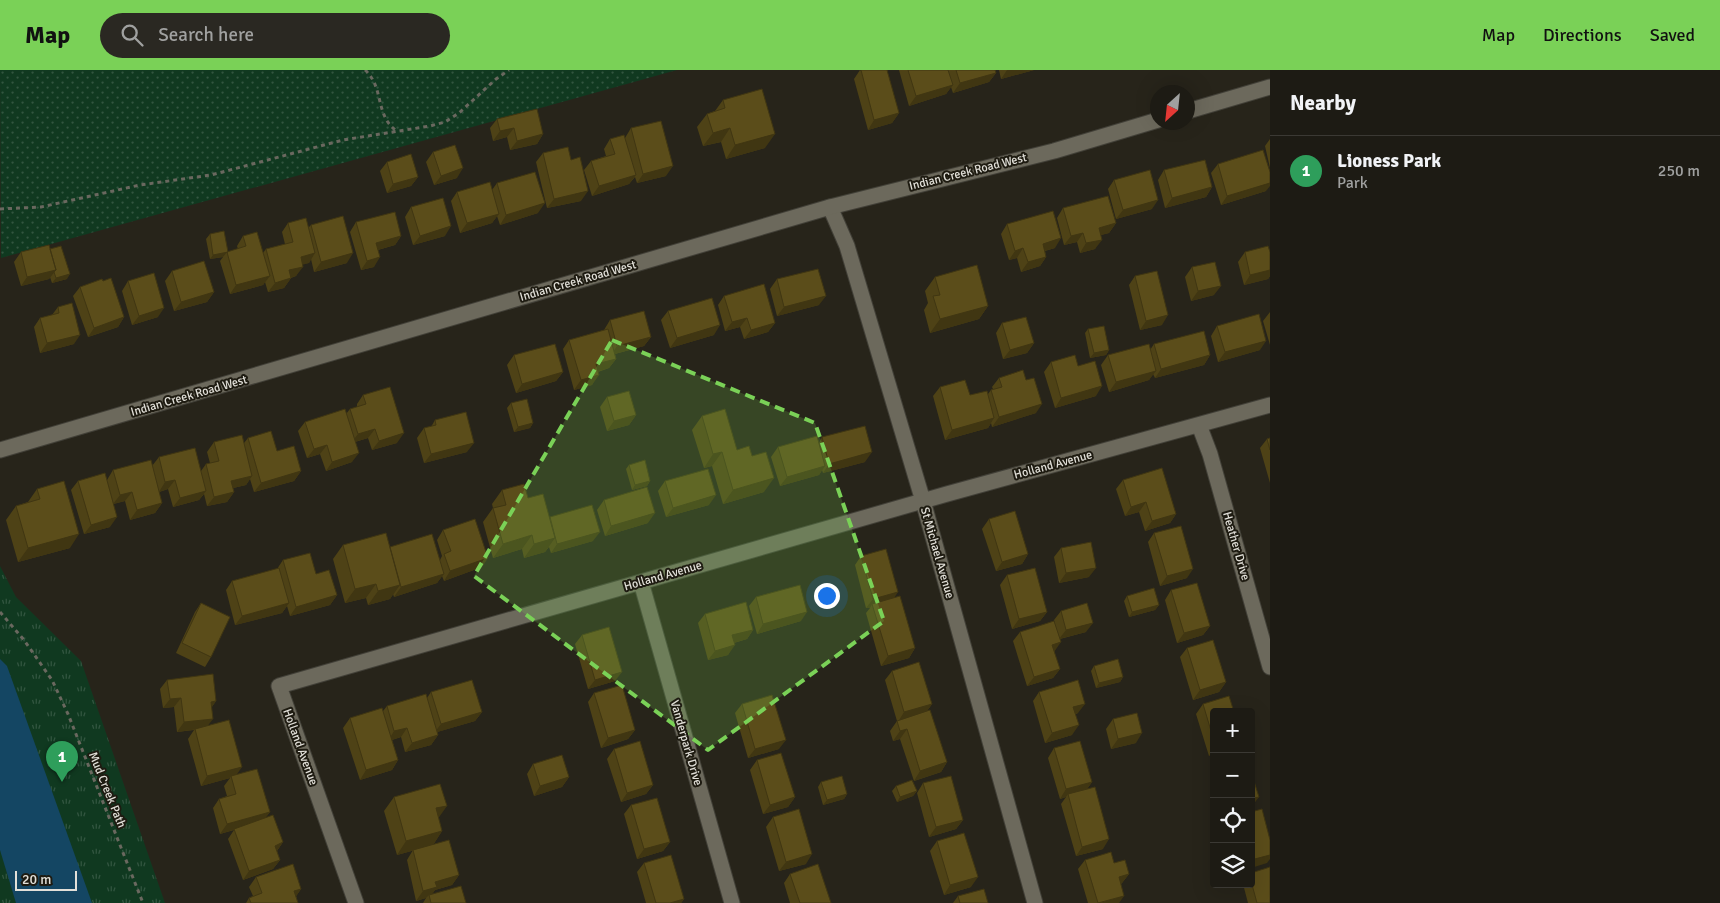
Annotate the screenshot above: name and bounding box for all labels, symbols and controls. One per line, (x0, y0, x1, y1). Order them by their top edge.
search box (100, 13, 450, 58)
text: Map (25, 20, 70, 50)
icon: search (118, 21, 146, 49)
text: Search here (158, 23, 254, 47)
text: Map (1482, 24, 1515, 46)
text: Directions (1543, 24, 1622, 46)
text: Saved (1650, 24, 1695, 46)
north arrow (1150, 85, 1195, 130)
text: Nearby (1290, 90, 1356, 116)
text: Lioness Park (1337, 149, 1441, 173)
street label: Indian Creek Road West (908, 150, 1028, 194)
text: 1 (1302, 161, 1310, 181)
text: 250 m (1658, 161, 1700, 181)
text: Park (1337, 173, 1368, 193)
street label: Indian Creek Road West (518, 257, 638, 305)
street label: Indian Creek Road West (129, 372, 249, 420)
street label: Holland Avenue (1012, 447, 1094, 483)
street label: St Michael Avenue (917, 506, 957, 600)
street label: Heather Drive (1219, 510, 1253, 582)
street label: Holland Avenue (622, 558, 704, 594)
your location (814, 583, 840, 609)
street label: Vanderpark Drive (667, 699, 705, 787)
street label: Holland Avenue (279, 707, 321, 787)
map controls (1210, 708, 1255, 888)
button: + (1210, 708, 1255, 753)
pin: 1 (46, 741, 78, 782)
street label: Mud Creek Path (85, 750, 129, 830)
button: − (1210, 753, 1255, 798)
button: locate (1210, 798, 1255, 843)
button: layers (1210, 843, 1255, 888)
scale bar (15, 868, 78, 891)
text: 20 m (22, 871, 51, 888)

